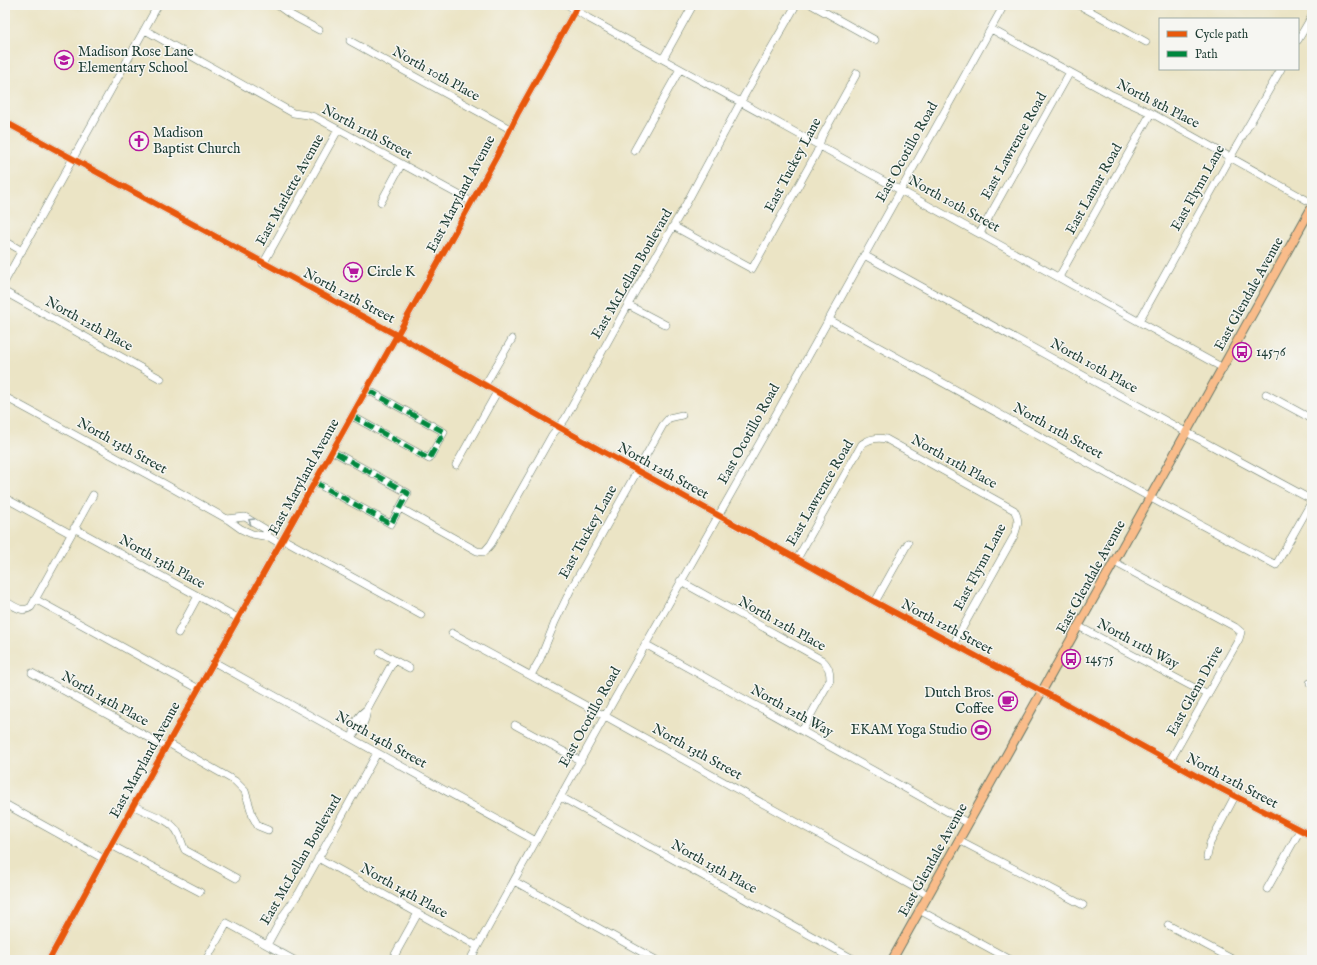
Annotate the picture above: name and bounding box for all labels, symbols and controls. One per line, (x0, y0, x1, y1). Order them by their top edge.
legend (1159, 18, 1299, 70)
text: Cycle path (1195, 27, 1249, 43)
place label: Madison Rose Lane Elementary School (78, 43, 194, 77)
street label: North 10th Place (389, 43, 483, 106)
text: Path (1195, 47, 1218, 62)
school or university icon: Madison Rose Lane Elementary School (53, 49, 75, 71)
street label: North 8th Place (1113, 75, 1203, 133)
street label: East Lawrence Road (977, 89, 1051, 203)
street label: East Ocotillo Road (872, 98, 942, 205)
street label: North 11th Street (319, 101, 416, 164)
street label: East Tuckey Lane (761, 114, 826, 215)
place label: Madison Baptist Church (153, 124, 241, 158)
church icon: Madison Baptist Church (128, 130, 150, 152)
street label: East Marlette Avenue (252, 130, 328, 249)
street label: East Maryland Avenue (422, 132, 500, 256)
street label: East Lamar Road (1062, 140, 1127, 238)
street label: East Flynn Lane (1167, 141, 1229, 234)
street label: North 10th Street (905, 171, 1003, 237)
street label: East McLellan Boulevard (587, 205, 677, 342)
street label: East Glendale Avenue (1210, 234, 1288, 354)
supermarket icon: Circle K (342, 261, 364, 283)
place label: Circle K (367, 263, 416, 281)
street label: North 12th Street (300, 264, 398, 328)
street label: North 12th Place (42, 293, 136, 356)
street label: North 10th Place (1047, 335, 1141, 398)
bus stop icon: 14576 (1231, 341, 1253, 363)
place label: 14576 (1256, 343, 1287, 361)
street label: East Ocotillo Road (714, 380, 784, 487)
street label: North 11th Street (1010, 399, 1106, 463)
street label: North 13th Street (74, 414, 170, 478)
street label: East Maryland Avenue (265, 415, 344, 538)
street label: North 11th Place (908, 431, 1001, 493)
street label: East Lawrence Road (782, 436, 858, 549)
street label: North 12th Street (614, 439, 712, 504)
street label: East Tuckey Lane (555, 481, 621, 582)
street label: East Glendale Avenue (1052, 517, 1130, 637)
one-way arrow (248, 518, 255, 525)
street label: East Flynn Lane (950, 520, 1011, 614)
street label: North 13th Place (116, 531, 209, 593)
street label: North 12th Place (735, 593, 829, 656)
street label: North 12th Street (898, 595, 996, 659)
street label: North 11th Way (1094, 615, 1182, 673)
street label: East Glenn Drive (1163, 642, 1227, 739)
bus stop icon: 14575 (1060, 648, 1082, 670)
place label: 14575 (1085, 650, 1114, 668)
street label: East Ocotillo Road (555, 663, 625, 770)
street label: North 14th Place (58, 667, 152, 731)
street label: North 12th Way (747, 681, 837, 741)
place label: Dutch Bros. Coffee (924, 684, 995, 718)
cafe icon: Dutch Bros. Coffee (997, 690, 1019, 712)
street label: East Maryland Avenue (106, 698, 185, 821)
street label: North 14th Street (332, 707, 430, 773)
sports icon: EKAM Yoga Studio (970, 719, 992, 741)
street label: North 13th Street (649, 720, 745, 784)
place label: EKAM Yoga Studio (851, 721, 967, 739)
street label: North 12th Street (1183, 749, 1281, 813)
street label: East McLellan Boulevard (256, 791, 346, 928)
street label: East Glendale Avenue (894, 800, 972, 920)
street label: North 13th Place (668, 836, 761, 898)
street label: North 14th Place (357, 859, 451, 923)

